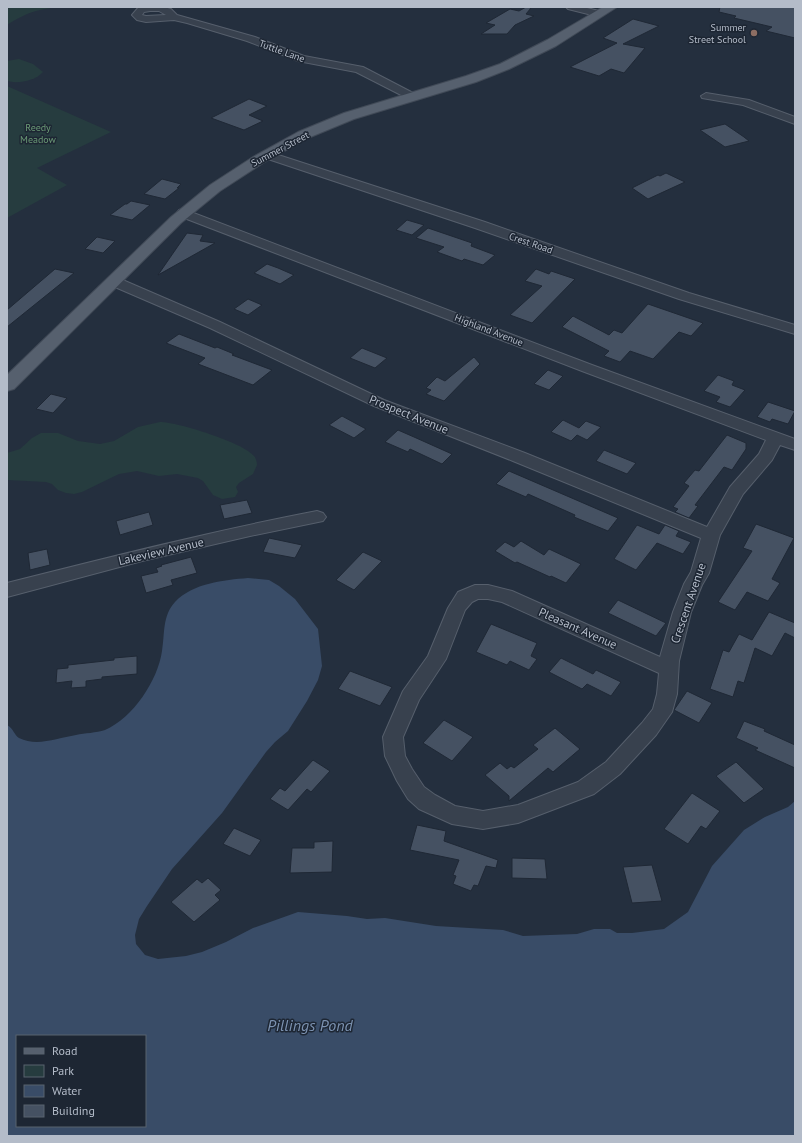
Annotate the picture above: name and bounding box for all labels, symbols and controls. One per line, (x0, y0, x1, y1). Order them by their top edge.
place label: Summer Street School (689, 21, 747, 46)
marker: Summer Street School (749, 28, 759, 38)
street label: Tuttle Lane (257, 37, 307, 65)
park label: Reedy Meadow (20, 121, 57, 146)
street label: Summer Street (249, 128, 312, 170)
street label: Crest Road (507, 229, 555, 257)
street label: Highland Avenue (453, 311, 525, 349)
street label: Prospect Avenue (367, 391, 451, 437)
street label: Lakeview Avenue (117, 534, 205, 568)
street label: Crescent Avenue (667, 561, 709, 645)
street label: Pleasant Avenue (536, 604, 620, 652)
water label: Pillings Pond (267, 1015, 354, 1035)
legend (16, 1035, 146, 1127)
text: Road (52, 1043, 77, 1058)
text: Park (52, 1063, 74, 1078)
text: Water (52, 1083, 82, 1098)
text: Building (52, 1103, 95, 1118)

